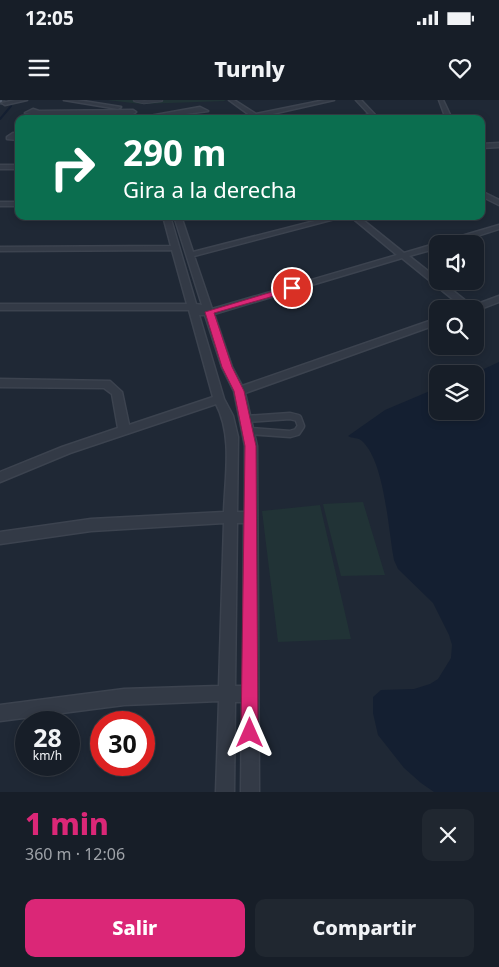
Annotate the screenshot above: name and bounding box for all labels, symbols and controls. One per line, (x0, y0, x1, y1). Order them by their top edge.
text: 12:05 (25, 5, 74, 31)
text: Turnly (214, 53, 285, 83)
icon: menu (25, 54, 53, 82)
icon: heart (446, 54, 474, 82)
text: 290 m (123, 129, 226, 176)
icon: right (40, 135, 105, 200)
text: Gira a la derecha (123, 174, 297, 204)
map controls (429, 235, 484, 420)
button: sound (429, 235, 484, 290)
pin (271, 267, 313, 309)
icon: arrive (278, 274, 306, 302)
button: search (429, 300, 484, 355)
button: layers (429, 365, 484, 420)
position arrow (223, 706, 275, 758)
speed limit sign: 30 (90, 711, 155, 776)
text: 28 (33, 720, 62, 754)
text: km/h (33, 747, 62, 764)
text: 1 min (25, 803, 109, 844)
button: close (422, 809, 474, 861)
text: 360 m · 12:06 (25, 843, 125, 865)
button: Salir (25, 899, 245, 957)
button: Compartir (255, 899, 474, 957)

